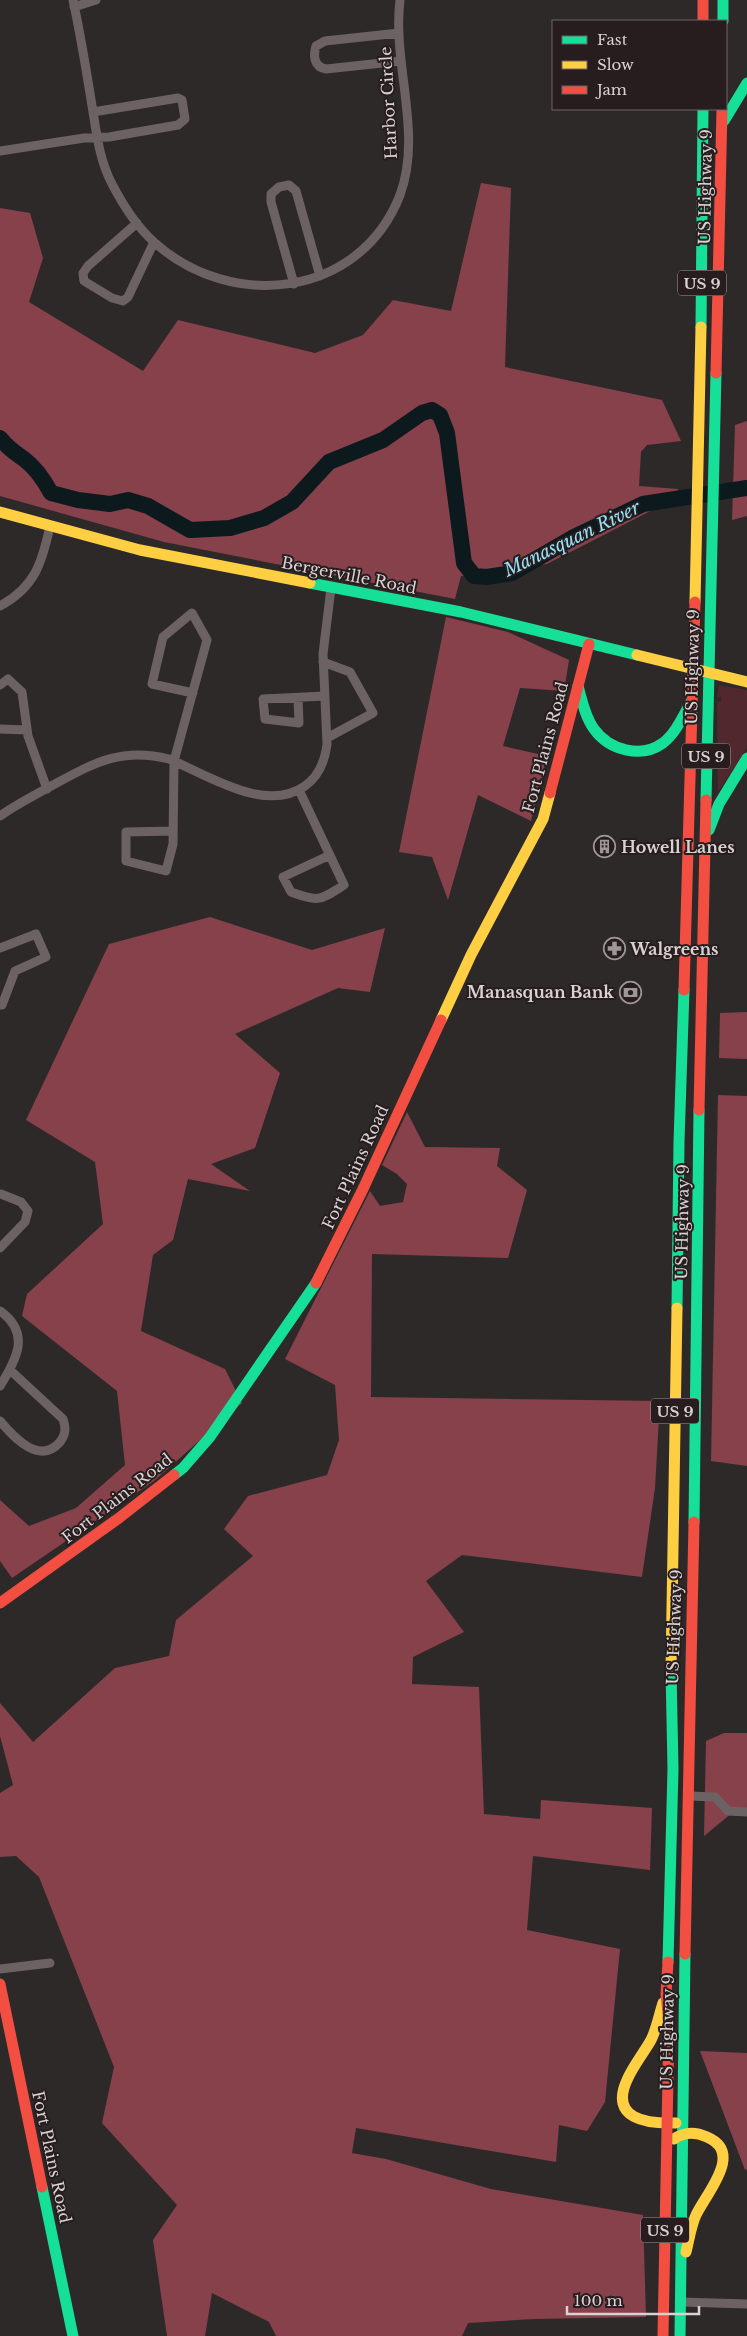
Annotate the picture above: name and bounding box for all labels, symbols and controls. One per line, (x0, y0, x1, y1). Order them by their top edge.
legend (552, 20, 727, 110)
text: Fast (597, 30, 628, 49)
street label: Harbor Circle (375, 46, 401, 160)
text: Slow (597, 55, 634, 74)
text: Jam (595, 80, 627, 99)
street label: US Highway 9 (694, 129, 716, 245)
road number: US 9 (678, 270, 726, 296)
water label: Manasquan River (499, 496, 645, 582)
street label: Bergerville Road (280, 552, 418, 598)
street label: US Highway 9 (681, 609, 703, 725)
street label: Fort Plains Road (518, 679, 572, 815)
road number: US 9 (682, 744, 730, 768)
building icon: Howell Lanes (593, 835, 617, 859)
place label: Howell Lanes (621, 837, 735, 857)
pharmacy icon: Walgreens (602, 937, 626, 961)
place label: Walgreens (629, 939, 719, 959)
bank icon: Manasquan Bank (618, 980, 642, 1004)
place label: Manasquan Bank (467, 982, 614, 1002)
street label: Fort Plains Road (317, 1102, 393, 1232)
street label: US Highway 9 (671, 1164, 693, 1280)
road number: US 9 (651, 1398, 699, 1424)
street label: Fort Plains Road (58, 1449, 176, 1547)
street label: US Highway 9 (662, 1569, 686, 1685)
street label: US Highway 9 (656, 1974, 678, 2090)
street label: Fort Plains Road (28, 2089, 76, 2225)
road number: US 9 (641, 2218, 689, 2242)
scale bar (567, 2284, 700, 2316)
text: 100 m (574, 2291, 623, 2310)

